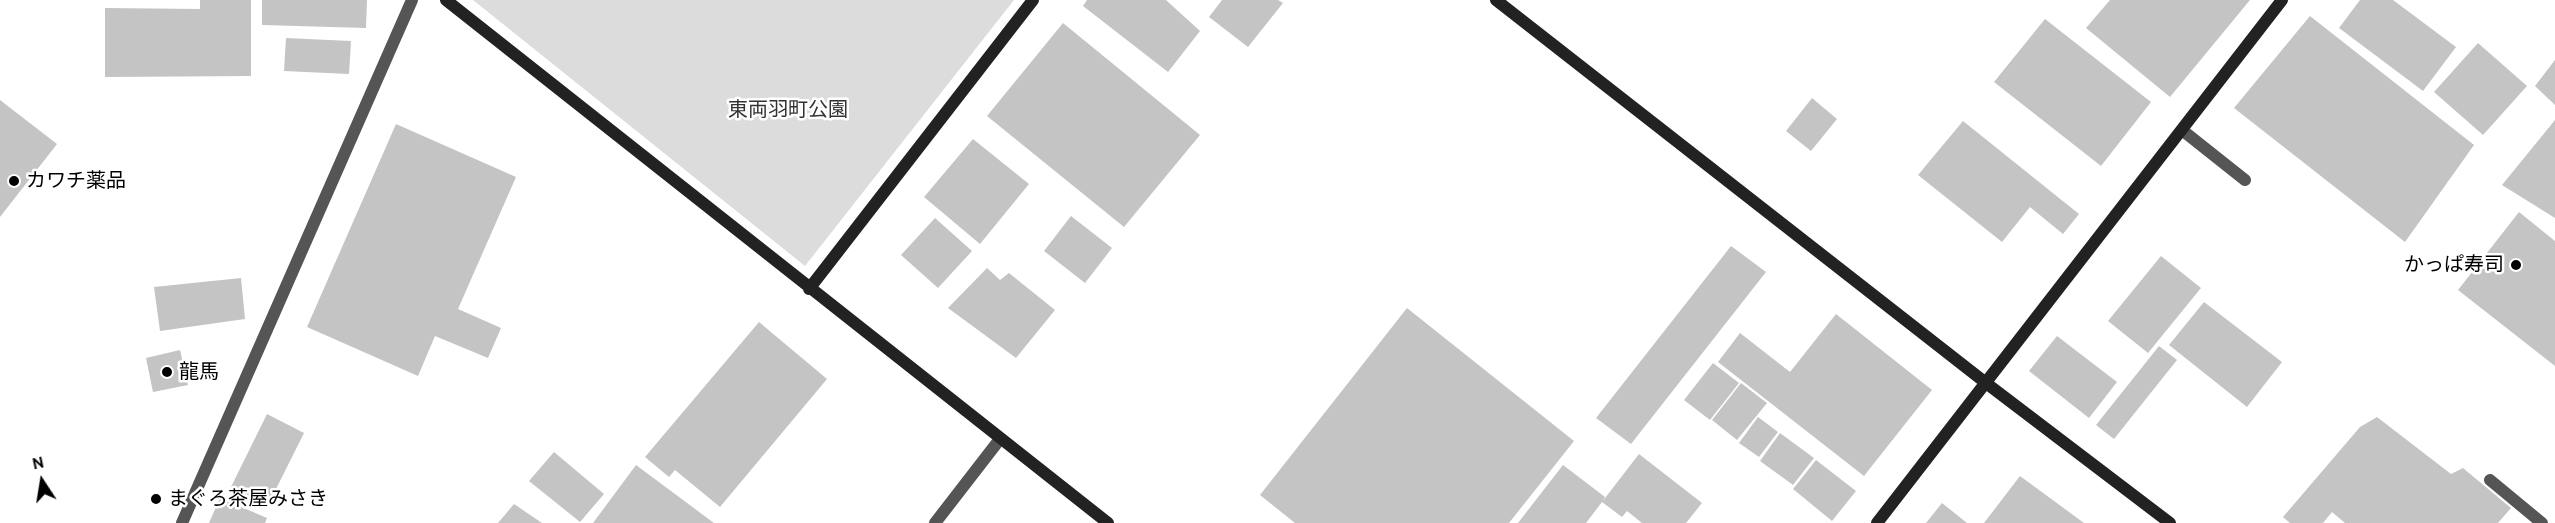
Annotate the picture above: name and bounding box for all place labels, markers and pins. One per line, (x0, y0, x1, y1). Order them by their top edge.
place label: カワチ薬品 (26, 169, 126, 193)
marker: カワチ薬品 (7, 174, 21, 188)
place label: かっぱ寿司 (2404, 253, 2504, 277)
marker: かっぱ寿司 (2509, 258, 2523, 272)
place label: 龍馬 (179, 360, 219, 384)
marker: 龍馬 (160, 365, 174, 379)
place label: まぐろ茶屋みさき (168, 487, 328, 511)
marker: まぐろ茶屋みさき (149, 492, 163, 506)

